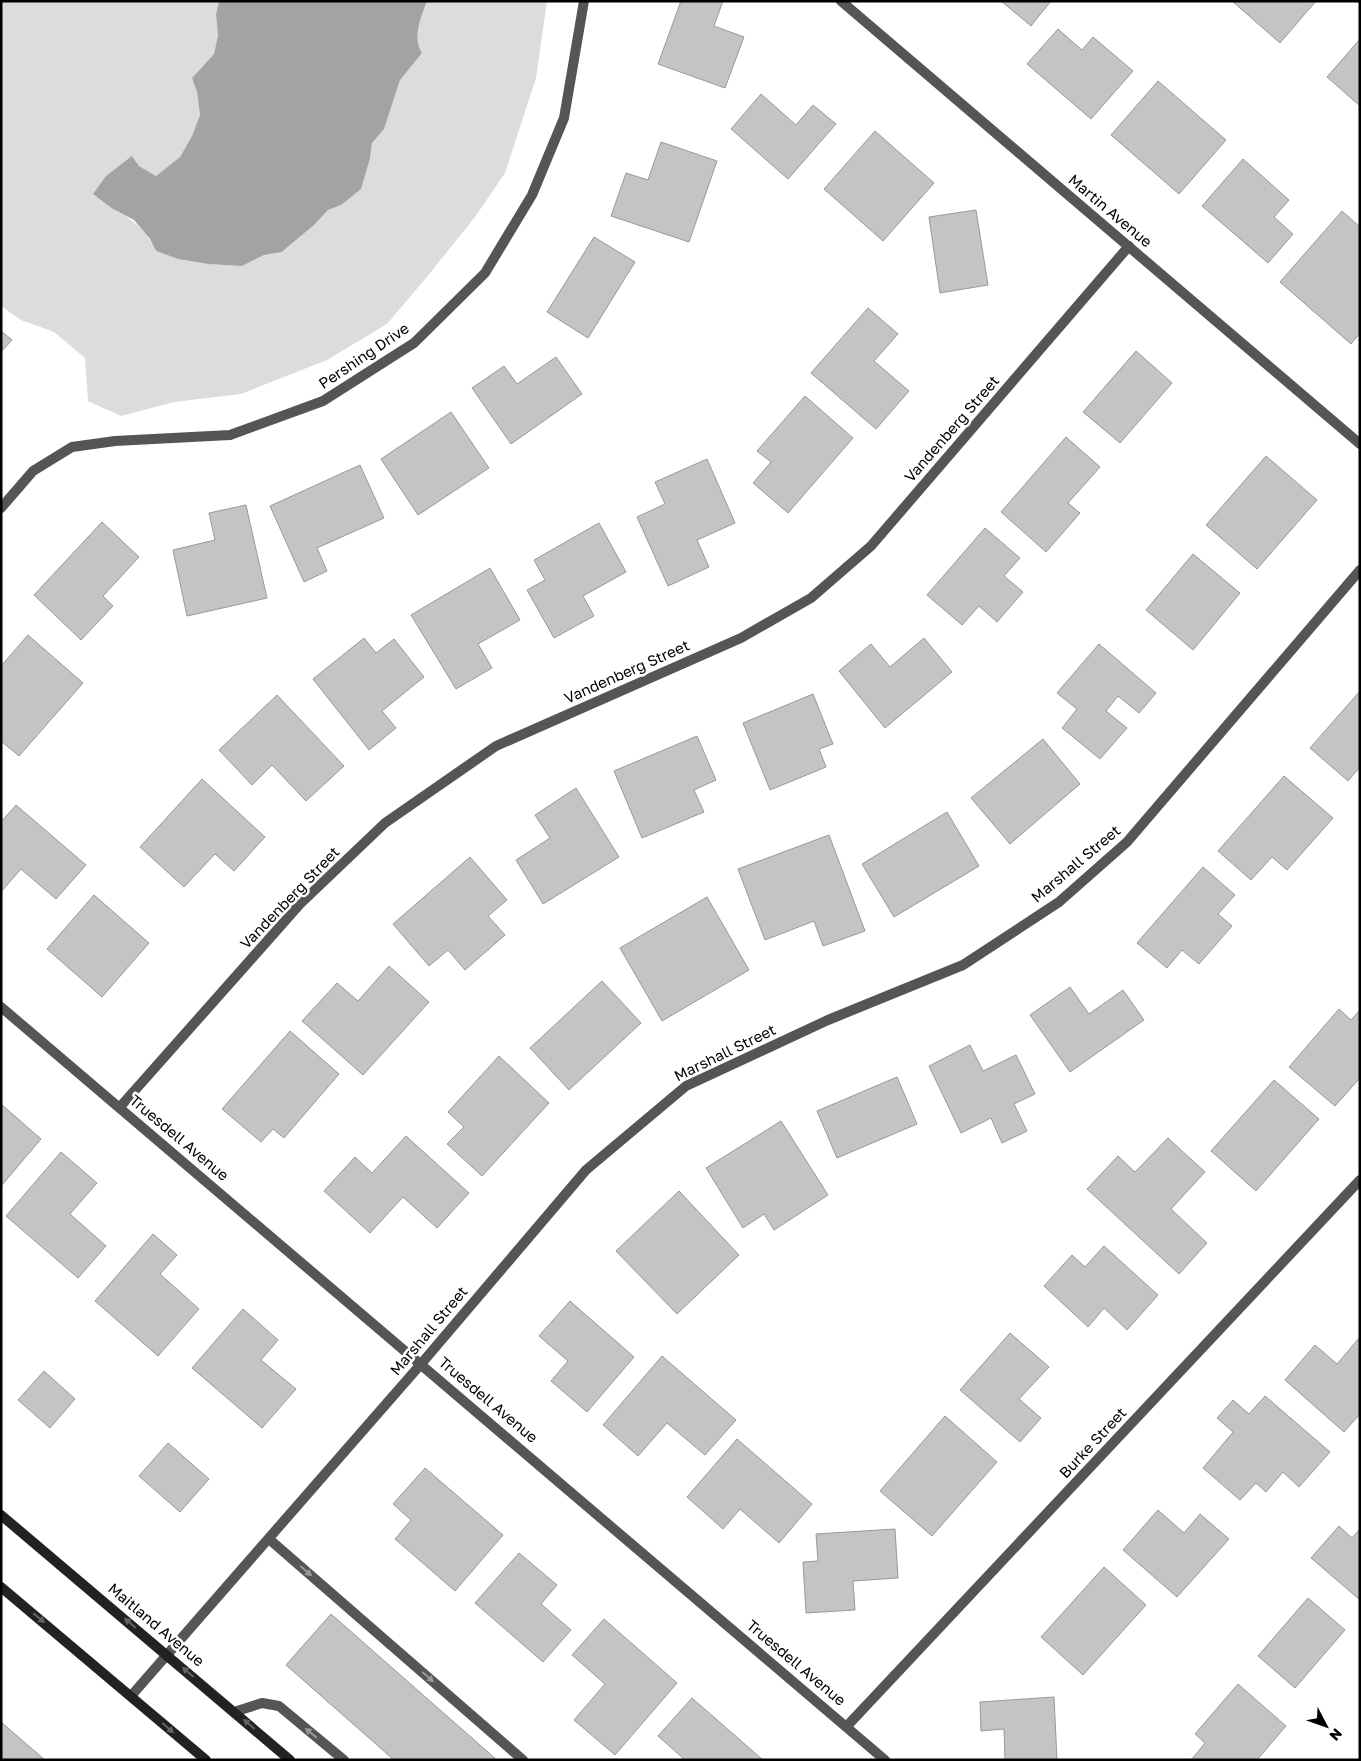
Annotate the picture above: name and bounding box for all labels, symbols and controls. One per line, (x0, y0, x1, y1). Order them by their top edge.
street label: Martin Avenue (1065, 170, 1156, 251)
street label: Pershing Drive (315, 318, 412, 392)
street label: Vandenberg Street (900, 371, 1002, 485)
street label: Vandenberg Street (561, 635, 692, 707)
street label: Marshall Street (1027, 821, 1124, 906)
street label: Vandenberg Street (236, 842, 343, 952)
street label: Marshall Street (671, 1020, 778, 1084)
street label: Truesdell Avenue (126, 1091, 233, 1184)
street label: Marshall Street (386, 1282, 471, 1379)
street label: Truesdell Avenue (435, 1353, 542, 1446)
street label: Burke Street (1055, 1403, 1130, 1481)
one-way arrow (299, 1565, 312, 1576)
street label: Maitland Avenue (105, 1579, 209, 1670)
one-way arrow (32, 1613, 45, 1624)
street label: Truesdell Avenue (743, 1616, 850, 1709)
one-way arrow (124, 1618, 136, 1629)
one-way arrow (182, 1666, 194, 1678)
one-way arrow (422, 1671, 434, 1683)
north arrow (1301, 1701, 1351, 1751)
one-way arrow (242, 1719, 255, 1730)
one-way arrow (162, 1722, 175, 1733)
text: N (1326, 1725, 1346, 1744)
one-way arrow (306, 1727, 318, 1739)

